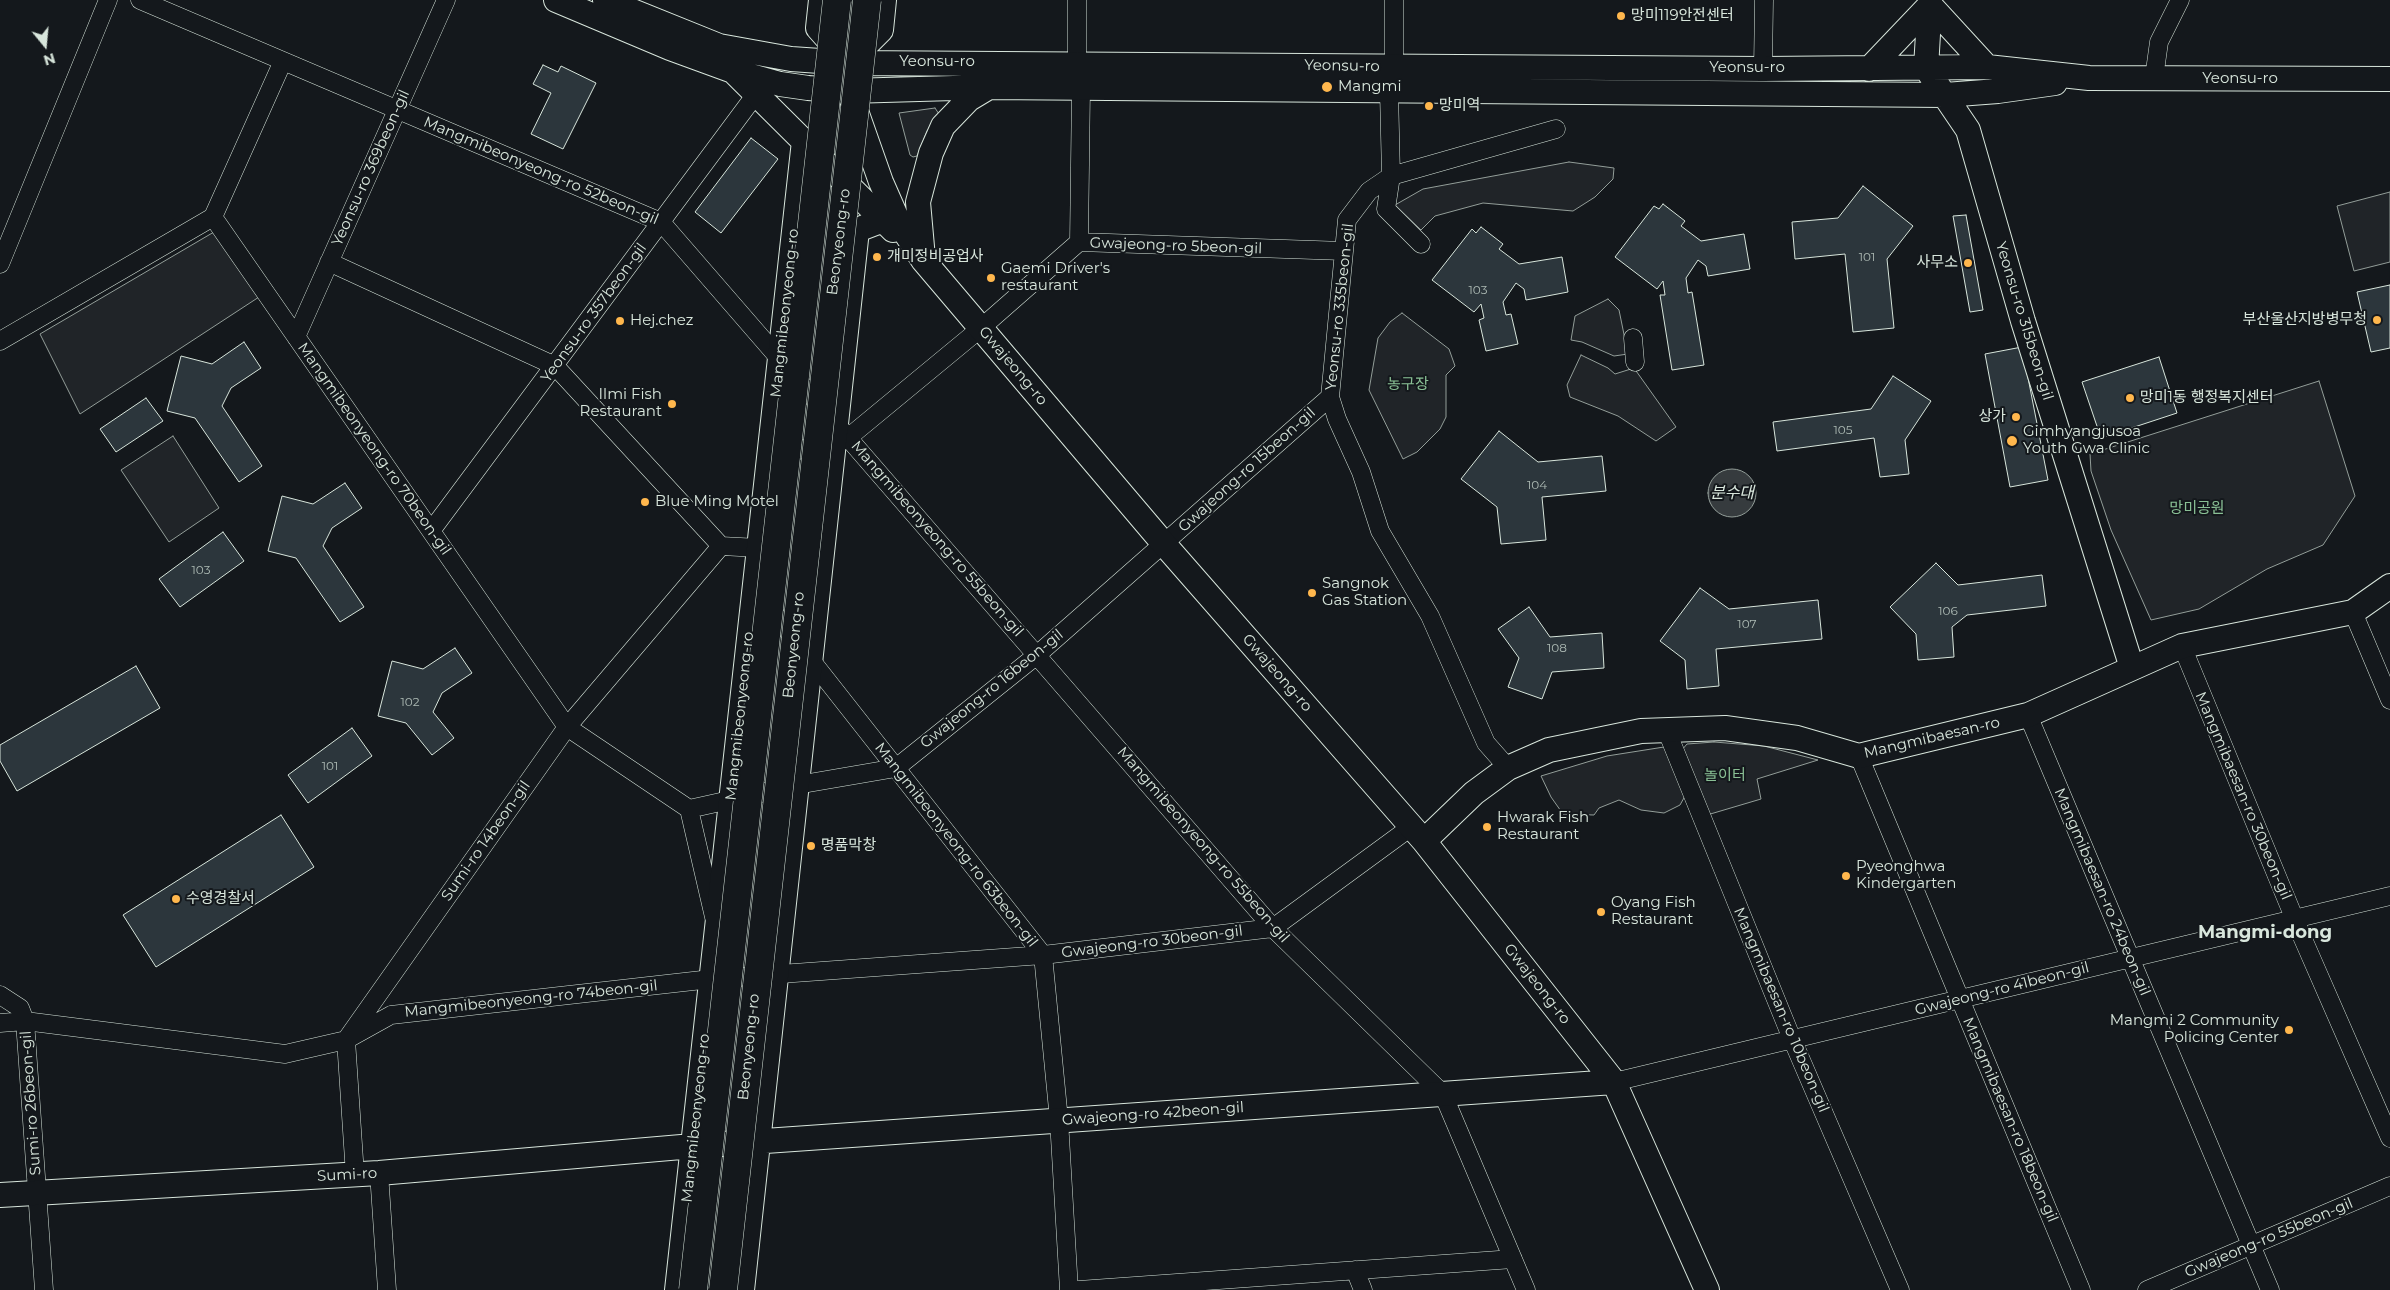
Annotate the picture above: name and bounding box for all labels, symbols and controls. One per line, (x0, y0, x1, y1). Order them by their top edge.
place label: 망미119안전센터 (1631, 7, 1734, 25)
marker: 망미119안전센터 (1615, 10, 1627, 22)
north arrow (20, 20, 70, 70)
text: N (41, 49, 57, 70)
street label: Yeonsu-ro (899, 53, 975, 71)
street label: Yeonsu-ro (1304, 56, 1380, 76)
street label: Yeonsu-ro (1709, 59, 1785, 77)
street label: Yeonsu-ro (2202, 70, 2278, 88)
place label: Mangmi (1338, 78, 1402, 96)
marker: Mangmi (1320, 80, 1334, 94)
street label: Yeonsu-ro 369beon-gil (328, 87, 414, 249)
place label: 망미역 (1439, 97, 1480, 115)
marker: 망미역 (1423, 100, 1435, 112)
street label: Mangmibeonyeong-ro 52beon-gil (421, 113, 661, 229)
street label: Beonyeong-ro (824, 188, 854, 296)
street label: Yeonsu-ro 335beon-gil (1322, 223, 1358, 391)
street label: Mangmibeonyeong-ro (767, 228, 803, 398)
street label: Gwajeong-ro 5beon-gil (1089, 234, 1263, 258)
street label: Yeonsu-ro 357beon-gil (537, 240, 651, 386)
street label: Yeonsu-ro 315beon-gil (1991, 240, 2057, 402)
place label: 개미정비공업사 (887, 248, 984, 266)
house number: 101 (1859, 250, 1875, 264)
marker: 개미정비공업사 (871, 251, 883, 263)
place label: 사무소 (1917, 254, 1958, 272)
marker: 사무소 (1962, 257, 1974, 269)
place label: Gaemi Driver's restaurant (1001, 260, 1110, 295)
marker: Gaemi Driver's restaurant (985, 272, 997, 284)
house number: 103 (1469, 283, 1487, 297)
place label: 부산울산지방병무청 (2243, 311, 2367, 329)
place label: Hej.chez (630, 312, 693, 330)
marker: 부산울산지방병무청 (2371, 314, 2383, 326)
marker: Hej.chez (614, 315, 626, 327)
street label: Gwajeong-ro (975, 323, 1051, 409)
street label: Mangmibeonyeong-ro 70beon-gil (293, 339, 455, 559)
park label: 농구장 (1387, 376, 1429, 394)
place label: Ilmi Fish Restaurant (580, 386, 662, 421)
place label: 망미1동 행정복지센터 (2140, 389, 2274, 407)
marker: 망미1동 행정복지센터 (2124, 392, 2136, 404)
marker: Ilmi Fish Restaurant (666, 398, 678, 410)
street label: Gwajeong-ro 15beon-gil (1175, 404, 1319, 536)
place label: 상가 (1978, 408, 2006, 426)
marker: 상가 (2010, 411, 2022, 423)
house number: 105 (1833, 423, 1853, 437)
place label: Gimhyangjusoa Youth Gwa Clinic (2023, 423, 2150, 458)
marker: Gimhyangjusoa Youth Gwa Clinic (2005, 434, 2019, 448)
street label: Mangmibeonyeong-ro 55beon-gil (847, 437, 1027, 641)
house number: 104 (1527, 478, 1547, 492)
water label: 분수대 (1710, 483, 1754, 503)
place label: Blue Ming Motel (655, 493, 779, 511)
marker: Blue Ming Motel (639, 496, 651, 508)
park label: 망미공원 (2169, 500, 2225, 518)
house number: 103 (192, 563, 210, 577)
place label: Sangnok Gas Station (1322, 575, 1407, 610)
marker: Sangnok Gas Station (1306, 587, 1318, 599)
street label: Beonyeong-ro (779, 591, 809, 699)
house number: 106 (1938, 604, 1958, 618)
house number: 107 (1737, 617, 1757, 631)
street label: Gwajeong-ro 16beon-gil (917, 626, 1067, 752)
street label: Gwajeong-ro (1238, 630, 1316, 716)
street label: Mangmibeonyeong-ro (722, 631, 758, 801)
house number: 108 (1547, 641, 1567, 655)
street label: Mangmibaesan-ro 30beon-gil (2191, 689, 2295, 903)
house number: 102 (400, 695, 420, 709)
street label: Mangmibaesan-ro (1862, 714, 2002, 762)
street label: Mangmibeonyeong-ro 63beon-gil (871, 739, 1041, 951)
street label: Mangmibeonyeong-ro 55beon-gil (1113, 743, 1293, 947)
house number: 101 (322, 759, 338, 773)
park label: 놀이터 (1704, 767, 1746, 785)
street label: Sumi-ro 14beon-gil (438, 777, 534, 905)
street label: Mangmibaesan-ro 24beon-gil (2050, 785, 2154, 999)
place label: Hwarak Fish Restaurant (1497, 809, 1589, 844)
marker: Hwarak Fish Restaurant (1481, 821, 1493, 833)
place label: 명품막창 (821, 837, 876, 855)
marker: 명품막창 (805, 840, 817, 852)
place label: Pyeonghwa Kindergarten (1856, 858, 1956, 893)
marker: Pyeonghwa Kindergarten (1840, 870, 1852, 882)
place label: 수영경찰서 (186, 890, 255, 908)
marker: 수영경찰서 (170, 893, 182, 905)
place label: Oyang Fish Restaurant (1611, 894, 1696, 929)
street label: Mangmibaesan-ro 10beon-gil (1730, 905, 1832, 1115)
marker: Oyang Fish Restaurant (1595, 906, 1607, 918)
street label: Gwajeong-ro 30beon-gil (1060, 922, 1244, 962)
district label: Mangmi-dong (2198, 922, 2332, 944)
street label: Gwajeong-ro (1500, 940, 1574, 1028)
street label: Gwajeong-ro 41beon-gil (1913, 959, 2091, 1019)
street label: Mangmibeonyeong-ro 74beon-gil (404, 977, 658, 1021)
street label: Beonyeong-ro (734, 993, 764, 1101)
place label: Mangmi 2 Community Policing Center (2110, 1012, 2279, 1047)
street label: Mangmibaesan-ro 18beon-gil (1959, 1015, 2061, 1225)
marker: Mangmi 2 Community Policing Center (2283, 1024, 2295, 1036)
street label: Sumi-ro 26beon-gil (17, 1030, 45, 1176)
street label: Mangmibeonyeong-ro (678, 1033, 714, 1203)
street label: Gwajeong-ro 42beon-gil (1061, 1099, 1245, 1129)
street label: Sumi-ro (316, 1164, 378, 1186)
street label: Gwajeong-ro 55beon-gil (2182, 1194, 2356, 1282)

